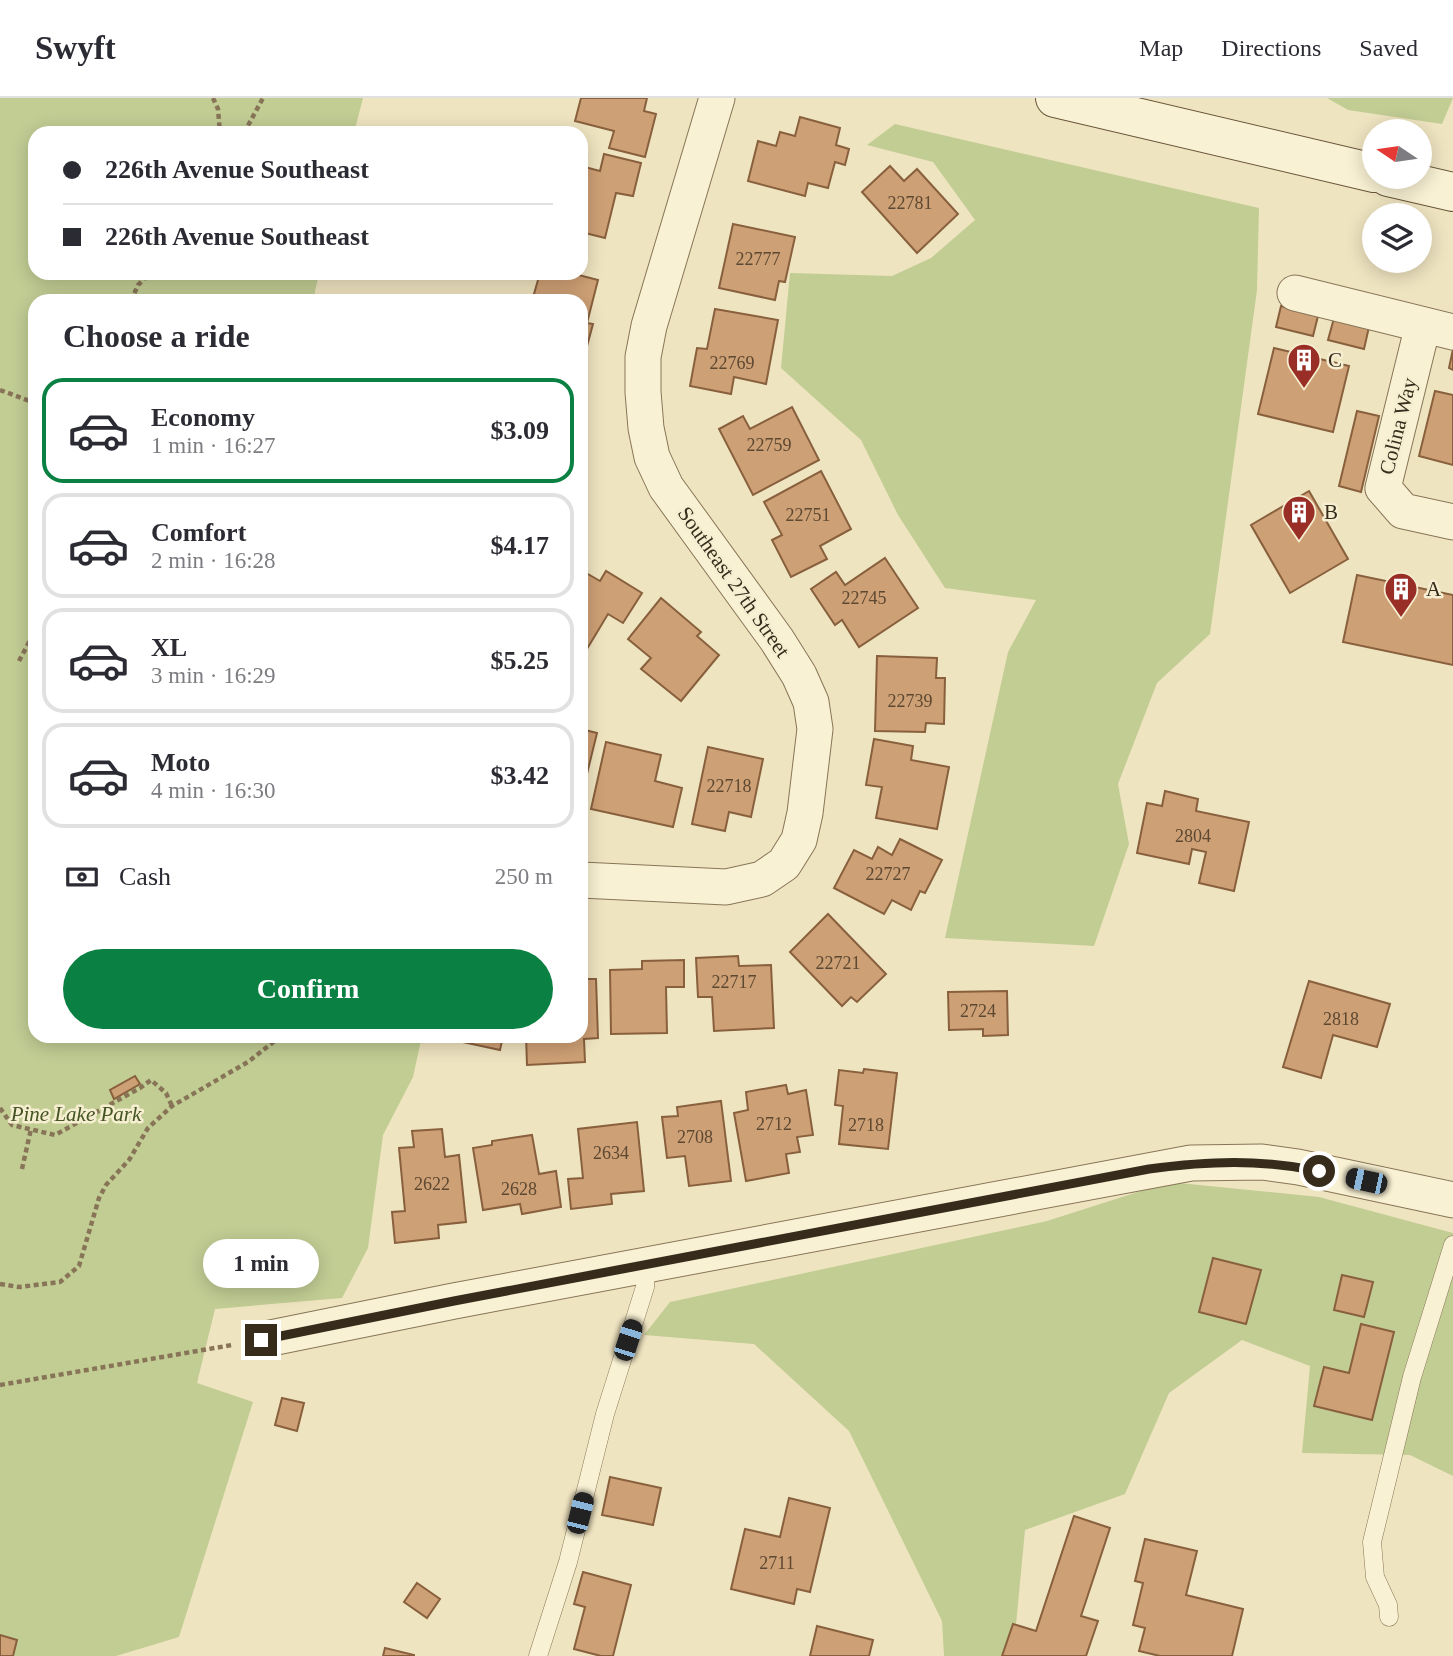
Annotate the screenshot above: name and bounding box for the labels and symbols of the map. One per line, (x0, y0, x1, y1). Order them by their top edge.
north arrow (1362, 119, 1432, 189)
house number: 22781 (888, 193, 933, 213)
house number: 22777 (736, 249, 781, 269)
building icon: C (1285, 341, 1323, 390)
place label: C (1328, 348, 1342, 372)
house number: 22769 (710, 353, 755, 373)
street label: Colina Way (1374, 375, 1422, 477)
house number: 22759 (747, 435, 792, 455)
building icon: B (1280, 493, 1318, 542)
place label: B (1324, 500, 1338, 524)
street label: Southeast 27th Street (673, 502, 795, 662)
house number: 22751 (786, 505, 831, 525)
building icon: A (1382, 570, 1420, 619)
place label: A (1426, 577, 1442, 601)
house number: 22745 (842, 588, 887, 608)
house number: 22739 (888, 691, 933, 711)
house number: 22718 (707, 776, 752, 796)
house number: 2804 (1175, 826, 1211, 846)
house number: 22727 (866, 864, 911, 884)
house number: 22721 (816, 953, 861, 973)
house number: 22717 (712, 972, 757, 992)
house number: 2724 (960, 1001, 996, 1021)
house number: 2818 (1323, 1009, 1359, 1029)
park label: Pine Lake Park (10, 1102, 142, 1126)
house number: 2712 (756, 1114, 792, 1134)
house number: 2718 (848, 1115, 884, 1135)
house number: 2708 (677, 1127, 713, 1147)
house number: 2634 (593, 1143, 629, 1163)
route start (1303, 1155, 1335, 1187)
car (1344, 1166, 1389, 1196)
house number: 2622 (414, 1174, 450, 1194)
house number: 2628 (501, 1179, 537, 1199)
callout: 1 min (203, 1238, 319, 1288)
car (612, 1317, 645, 1363)
route end (245, 1324, 277, 1356)
car (565, 1490, 596, 1536)
house number: 2711 (759, 1553, 795, 1573)

